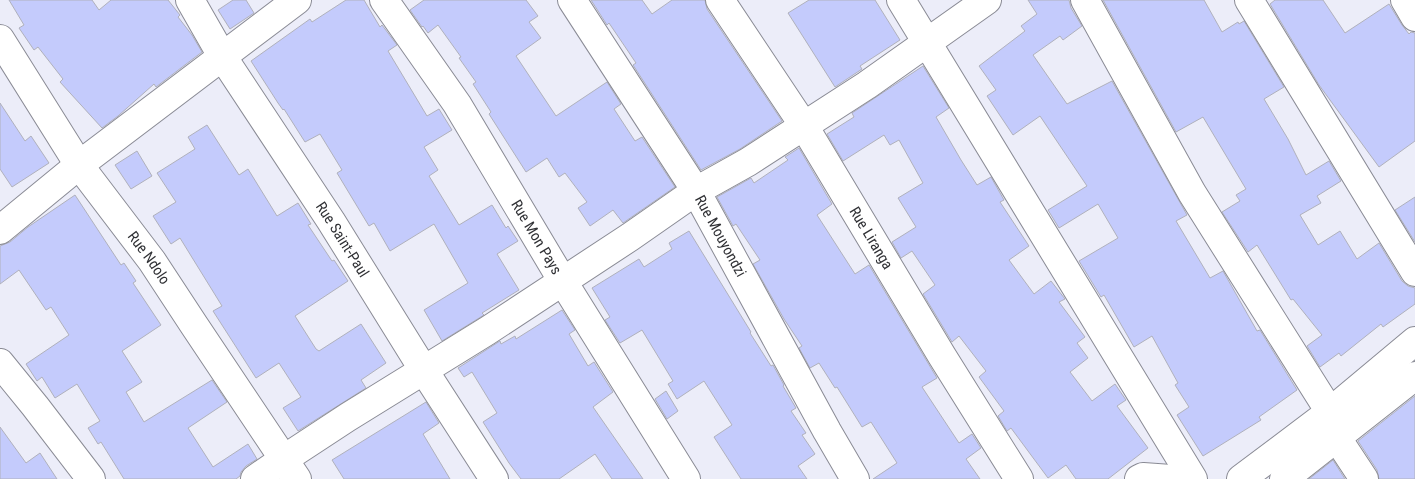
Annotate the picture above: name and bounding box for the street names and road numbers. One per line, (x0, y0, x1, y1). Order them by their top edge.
street label: Rue Mouyondzi (691, 192, 750, 280)
street label: Rue Mon Pays (507, 196, 566, 278)
street label: Rue Saint-Paul (312, 198, 373, 281)
street label: Rue Liranga (846, 203, 897, 272)
street label: Rue Ndolo (124, 228, 174, 288)

